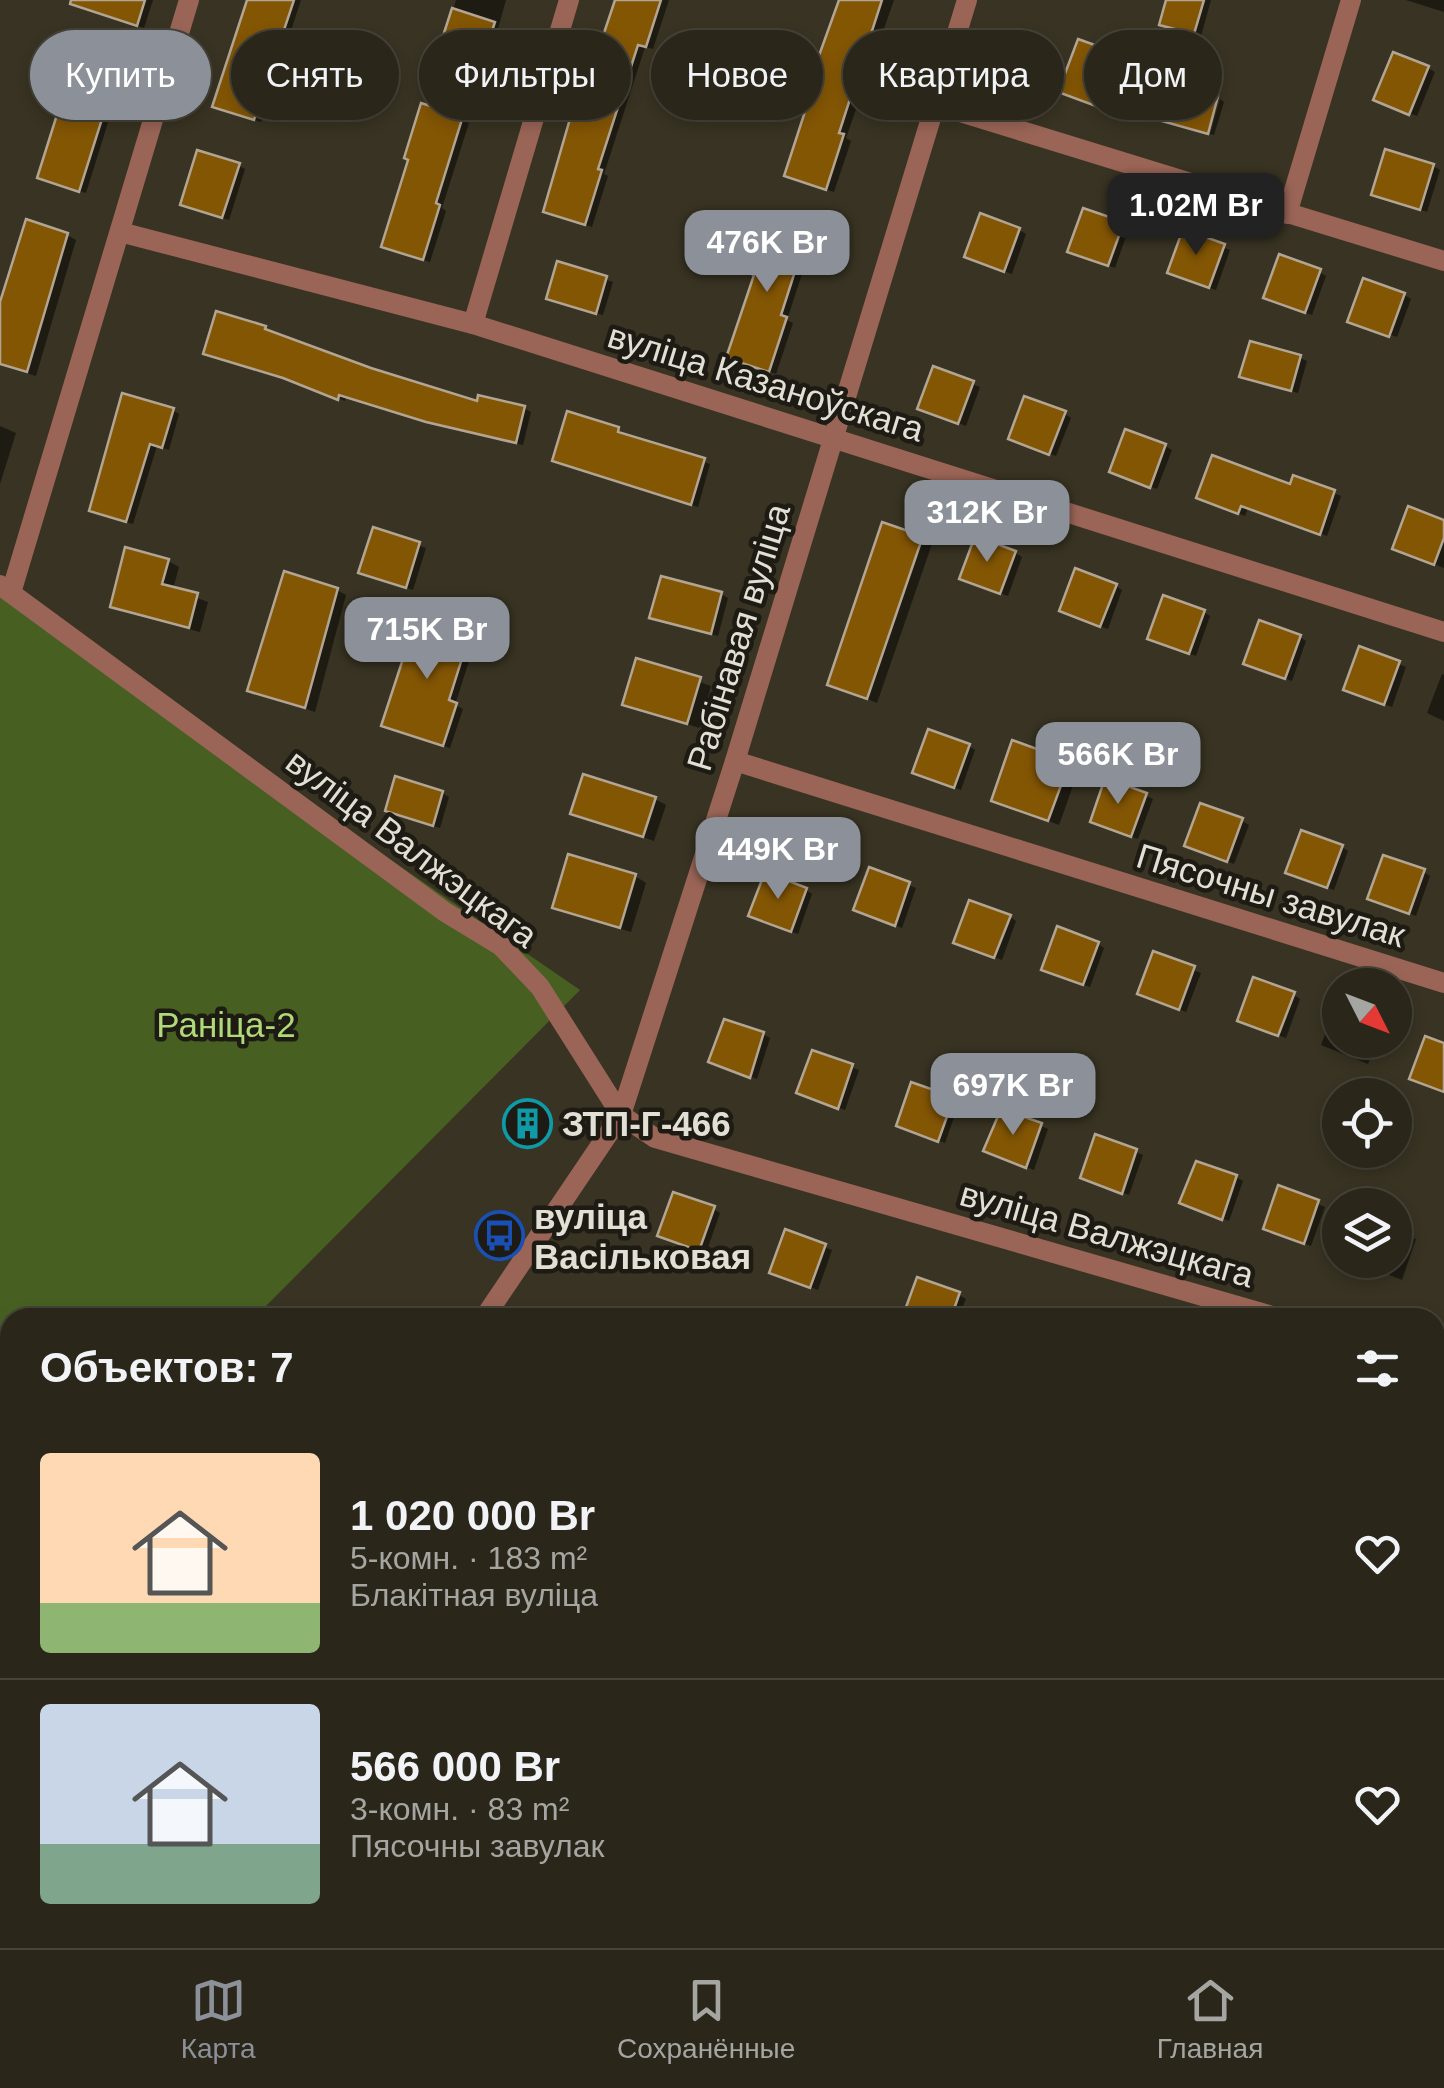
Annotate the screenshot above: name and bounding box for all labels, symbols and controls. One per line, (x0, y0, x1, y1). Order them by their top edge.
chip: Купить (30, 30, 211, 120)
chip: Снять (231, 30, 399, 120)
chip: Фильтры (419, 30, 631, 120)
chip: Новое (651, 30, 823, 120)
chip: Квартира (843, 30, 1064, 120)
chip: Дом (1084, 30, 1222, 120)
pin: 1.02M Br (1093, 173, 1299, 258)
text: 1.02M Br (1129, 187, 1263, 223)
pin: 476K Br (675, 210, 859, 295)
text: 476K Br (707, 224, 827, 260)
street label: вуліца Казаноўскага (604, 315, 929, 449)
pin: 312K Br (895, 480, 1079, 565)
text: 312K Br (927, 494, 1047, 530)
street label: Рабінавая вуліца (679, 498, 797, 775)
pin: 715K Br (335, 597, 519, 682)
text: 715K Br (367, 611, 487, 647)
pin: 566K Br (1026, 722, 1210, 807)
text: 566K Br (1058, 736, 1178, 772)
street label: вуліца Валжэцкага (279, 741, 545, 955)
pin: 449K Br (686, 817, 870, 902)
text: 449K Br (718, 831, 838, 867)
street label: Пясочны завулак (1132, 836, 1410, 955)
north arrow (1322, 968, 1412, 1058)
map controls (1322, 968, 1412, 1278)
park label: Раніца-2 (156, 1005, 296, 1044)
pin: 697K Br (921, 1053, 1105, 1138)
text: 697K Br (953, 1067, 1073, 1103)
button: locate (1322, 1078, 1412, 1168)
building icon: ЗТП-Г-466 (501, 1097, 553, 1149)
place label: ЗТП-Г-466 (562, 1104, 731, 1143)
street label: вуліца Валжэцкага (956, 1173, 1259, 1295)
button: layers (1322, 1188, 1412, 1278)
place label: вуліца Васільковая (534, 1197, 751, 1276)
bus stop icon: вуліца Васільковая (473, 1210, 525, 1262)
icon: filters (1350, 1341, 1405, 1396)
text: Объектов: 7 (40, 1344, 294, 1391)
text: 1 020 000 Br (350, 1492, 595, 1539)
icon: home (120, 1493, 240, 1613)
icon: heart (1350, 1526, 1405, 1581)
text: 5-комн. · 183 m² (350, 1540, 587, 1576)
text: Блакітная вуліца (350, 1577, 598, 1613)
text: 566 000 Br (350, 1743, 560, 1790)
icon: home (120, 1744, 240, 1864)
icon: heart (1350, 1777, 1405, 1832)
text: 3-комн. · 83 m² (350, 1791, 569, 1827)
text: Пясочны завулак (350, 1828, 605, 1864)
tab: Карта (181, 1973, 256, 2065)
tab: Сохранённые (617, 1973, 795, 2065)
tab: Главная (1157, 1973, 1263, 2065)

